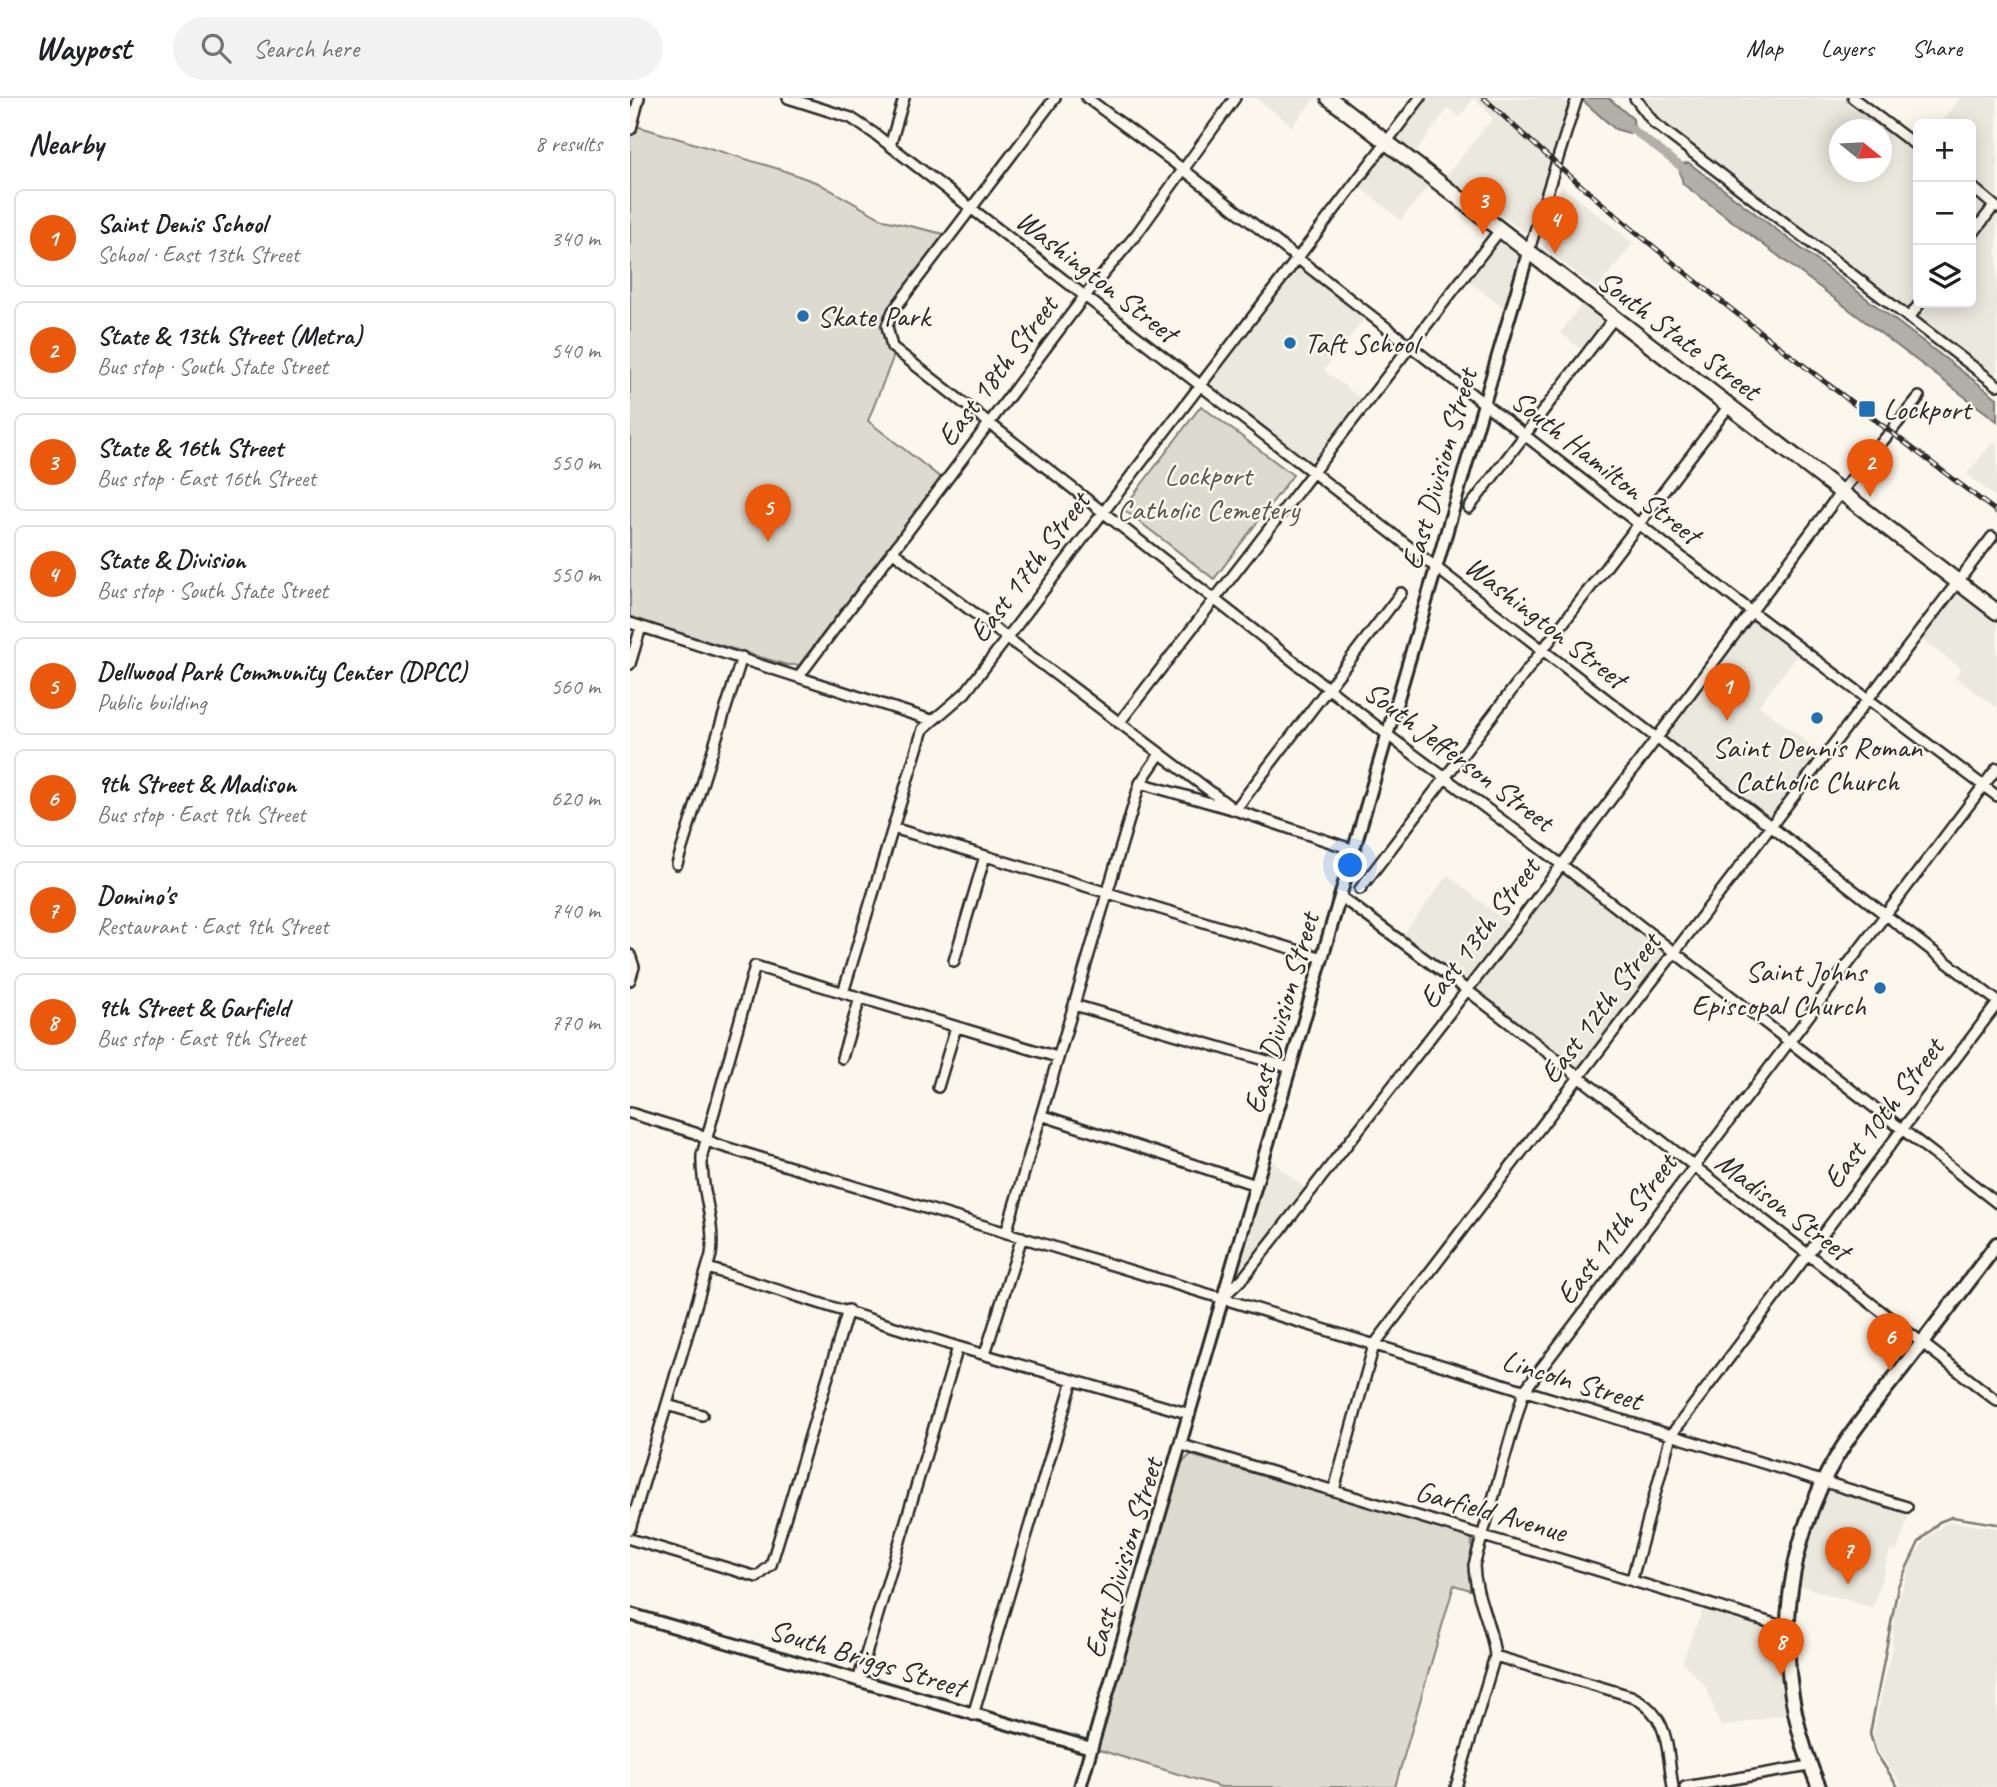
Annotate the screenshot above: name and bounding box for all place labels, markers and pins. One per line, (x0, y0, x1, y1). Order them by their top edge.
pin: 3 (1460, 177, 1506, 235)
pin: 4 (1532, 196, 1578, 254)
place label: Skate Park (817, 297, 932, 335)
marker: Skate Park (795, 308, 811, 324)
place label: Taft School (1304, 324, 1423, 362)
marker: Taft School (1282, 335, 1298, 351)
place label: Lockport (1883, 390, 1974, 428)
marker: Lockport (1857, 399, 1877, 419)
pin: 2 (1847, 439, 1893, 497)
pin: 5 (745, 484, 791, 542)
pin: 1 (1704, 663, 1750, 721)
marker: Saint Dennis Roman Catholic Church (1809, 710, 1825, 726)
place label: Saint Dennis Roman Catholic Church (1712, 728, 1923, 800)
place label: Saint Johns Episcopal Church (1691, 952, 1869, 1024)
marker: Saint Johns Episcopal Church (1872, 980, 1888, 996)
pin: 6 (1867, 1313, 1913, 1371)
pin: 7 (1825, 1527, 1871, 1585)
pin: 8 (1758, 1618, 1804, 1676)

